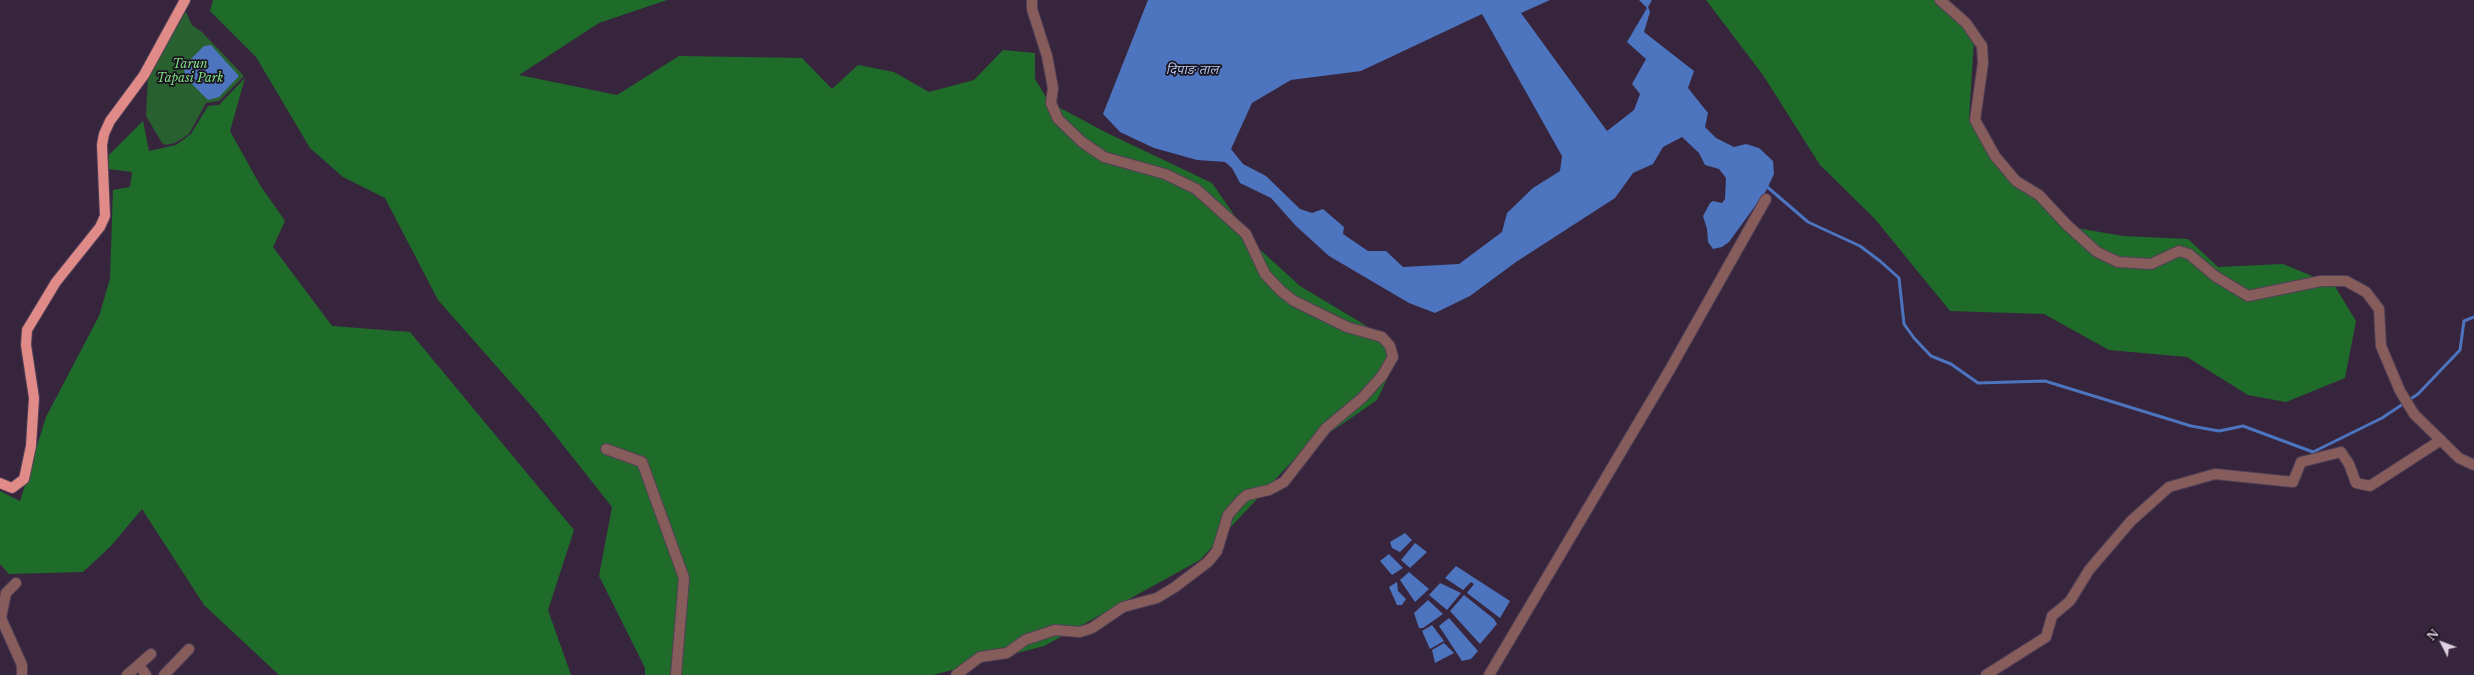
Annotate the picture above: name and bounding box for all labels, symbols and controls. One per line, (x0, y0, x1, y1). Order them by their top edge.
park label: Tarun Tapasi Park (157, 58, 223, 86)
water label: दिपाङ ताल (1166, 62, 1218, 78)
north arrow (2422, 623, 2462, 663)
text: N (2424, 626, 2442, 643)

